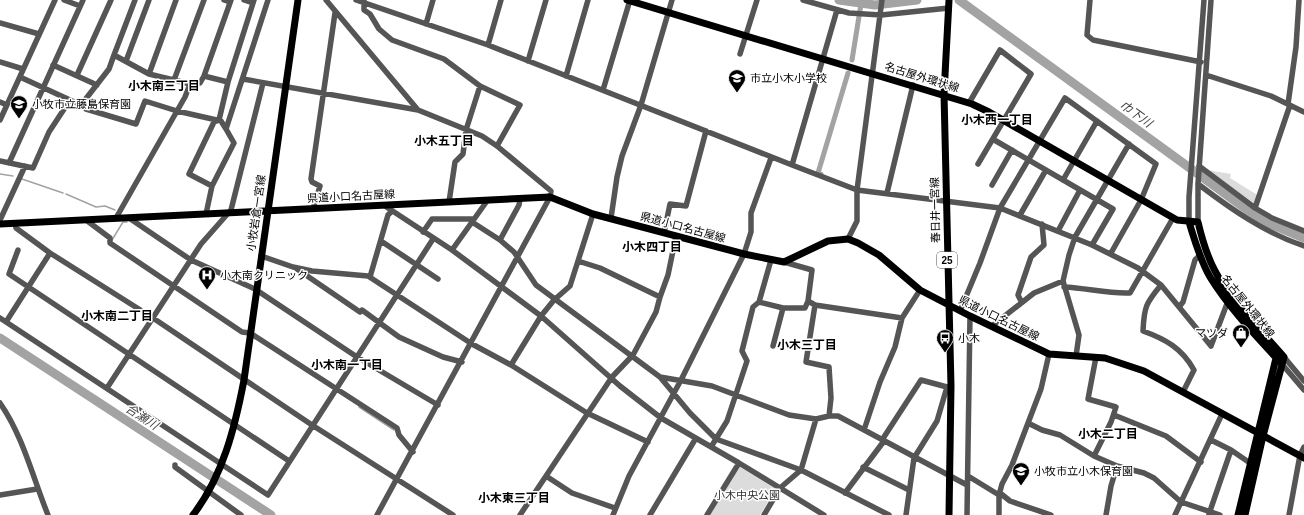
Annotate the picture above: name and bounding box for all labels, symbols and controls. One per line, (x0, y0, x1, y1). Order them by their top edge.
street label: 名古屋外環状線 (883, 60, 961, 94)
school or university icon: 市立小木小学校 (727, 68, 747, 93)
place label: 市立小木小学校 (750, 72, 827, 84)
district label: 小木南三丁目 (128, 79, 200, 93)
school or university icon: 小牧市立藤島保育園 (9, 94, 29, 119)
place label: 小牧市立藤島保育園 (32, 98, 131, 110)
water label: 巾下川 (1117, 98, 1156, 131)
district label: 小木西一丁目 (961, 113, 1033, 127)
district label: 小木五丁目 (414, 134, 474, 148)
street label: 小牧岩倉一宮線 (245, 174, 267, 252)
street label: 春日井一宮線 (928, 177, 942, 243)
street label: 県道小口名古屋線 (307, 188, 395, 204)
street label: 県道小口名古屋線 (639, 210, 727, 244)
district label: 小木四丁目 (622, 240, 682, 254)
road number: 25 (937, 252, 957, 268)
hospital icon: 小木南クリニック (197, 265, 217, 290)
place label: 小木南クリニック (220, 269, 308, 281)
street label: 名古屋外環状線 (1219, 272, 1277, 340)
street label: 県道小口名古屋線 (957, 293, 1041, 343)
district label: 小木南二丁目 (81, 309, 153, 323)
shop icon: マツダ (1231, 323, 1251, 348)
place label: マツダ (1195, 327, 1228, 339)
bus stop icon: 小木 (935, 328, 955, 353)
place label: 小木 (958, 332, 980, 344)
district label: 小木三丁目 (777, 338, 837, 352)
district label: 小木南一丁目 (311, 358, 383, 372)
water label: 合瀬川 (123, 401, 163, 434)
district label: 小木二丁目 (1078, 427, 1138, 441)
school or university icon: 小牧市立小木保育園 (1011, 461, 1031, 486)
place label: 小牧市立小木保育園 (1034, 465, 1133, 477)
park label: 小木中央公園 (714, 489, 780, 501)
district label: 小木東三丁目 (478, 491, 550, 505)

